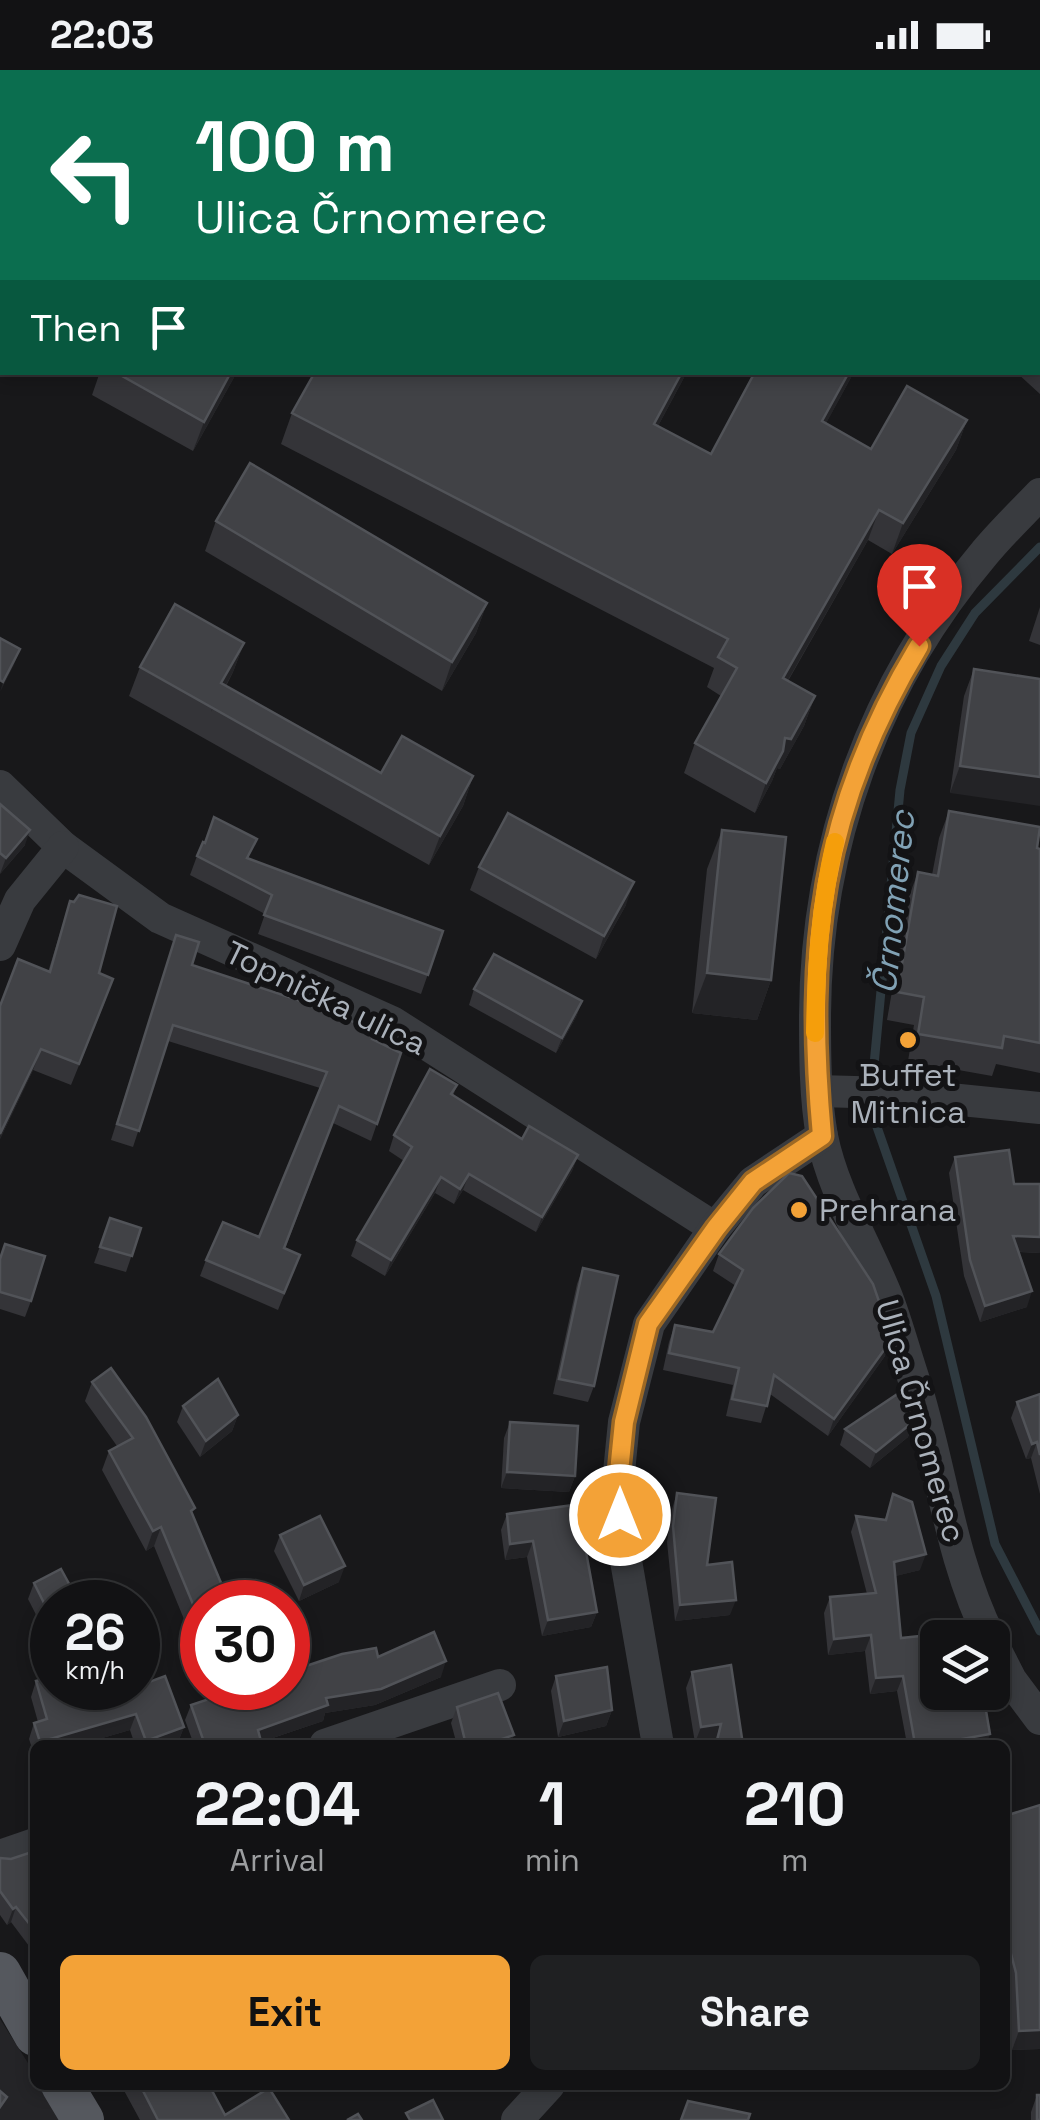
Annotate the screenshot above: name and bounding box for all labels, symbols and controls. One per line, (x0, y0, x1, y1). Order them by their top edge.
text: 22:03 (50, 11, 154, 59)
text: 100 m (195, 102, 395, 191)
icon: left (30, 110, 160, 240)
text: Ulica Črnomerec (195, 189, 548, 246)
icon: arrive (141, 300, 196, 355)
text: Then (30, 304, 121, 352)
pin (877, 544, 962, 647)
icon: arrive (892, 559, 947, 614)
water label: Črnomerec (862, 807, 925, 996)
street label: Topnička ulica (219, 932, 433, 1064)
marker: Buffet Mitnica (897, 1029, 919, 1051)
place label: Buffet Mitnica (850, 1055, 966, 1132)
place label: Prehrana (819, 1190, 956, 1230)
marker: Prehrana (788, 1199, 810, 1221)
street label: Ulica Črnomerec (867, 1295, 975, 1547)
position arrow (568, 1463, 672, 1567)
speed limit sign: 30 (180, 1580, 310, 1710)
text: 26 (65, 1601, 125, 1665)
map controls (920, 1620, 1010, 1710)
button: layers (920, 1620, 1010, 1710)
text: km/h (65, 1654, 125, 1686)
text: 22:04 (194, 1766, 360, 1843)
text: 1 (539, 1766, 566, 1843)
text: 210 (744, 1766, 846, 1843)
text: Arrival (230, 1840, 325, 1880)
text: min (525, 1840, 580, 1880)
text: m (781, 1840, 809, 1880)
button: Exit (60, 1955, 510, 2070)
button: Share (530, 1955, 980, 2070)

